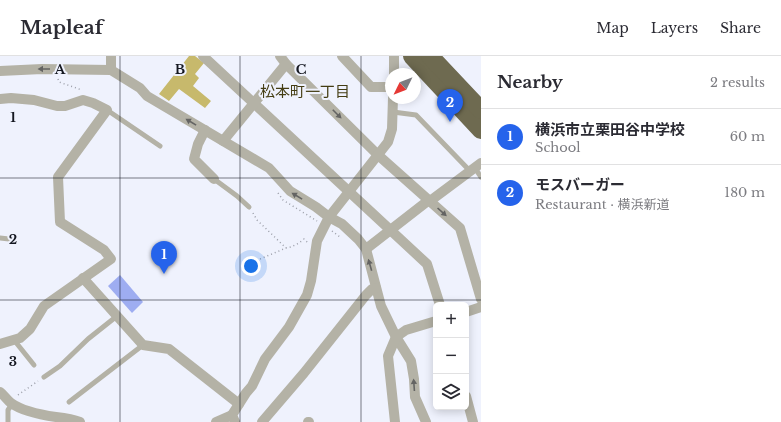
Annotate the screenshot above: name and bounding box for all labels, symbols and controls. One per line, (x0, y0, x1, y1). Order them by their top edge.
text: Mapleaf (20, 16, 103, 39)
text: Map (596, 19, 629, 37)
text: Layers (651, 19, 698, 37)
text: Share (720, 19, 761, 37)
text: A (54, 61, 66, 78)
text: B (175, 61, 185, 78)
text: C (296, 61, 307, 78)
one-way arrow (37, 66, 50, 72)
north arrow (385, 68, 421, 104)
text: Nearby (497, 72, 563, 93)
text: 2 results (710, 74, 765, 91)
district label: 松本町一丁目 (260, 82, 350, 101)
pin: 2 (437, 89, 463, 122)
text: 1 (10, 109, 16, 126)
one-way arrow (332, 109, 342, 119)
one-way arrow (186, 118, 196, 126)
text: 横浜市立栗田谷中学校 (535, 120, 685, 139)
text: 1 (507, 128, 513, 145)
text: 60 m (730, 128, 765, 145)
text: School (535, 139, 581, 156)
text: モスバーガー (535, 175, 625, 194)
text: 2 (506, 184, 514, 201)
text: 180 m (724, 184, 765, 201)
one-way arrow (291, 192, 303, 199)
text: Restaurant · 横浜新道 (535, 196, 670, 213)
one-way arrow (437, 207, 447, 217)
text: 2 (9, 231, 17, 248)
pin: 1 (151, 241, 177, 274)
your location (241, 256, 261, 276)
one-way arrow (367, 258, 373, 270)
map controls (433, 302, 469, 410)
button: + (433, 302, 469, 338)
button: − (433, 338, 469, 374)
text: 3 (9, 353, 17, 370)
button: layers (433, 374, 469, 410)
one-way arrow (411, 379, 418, 391)

